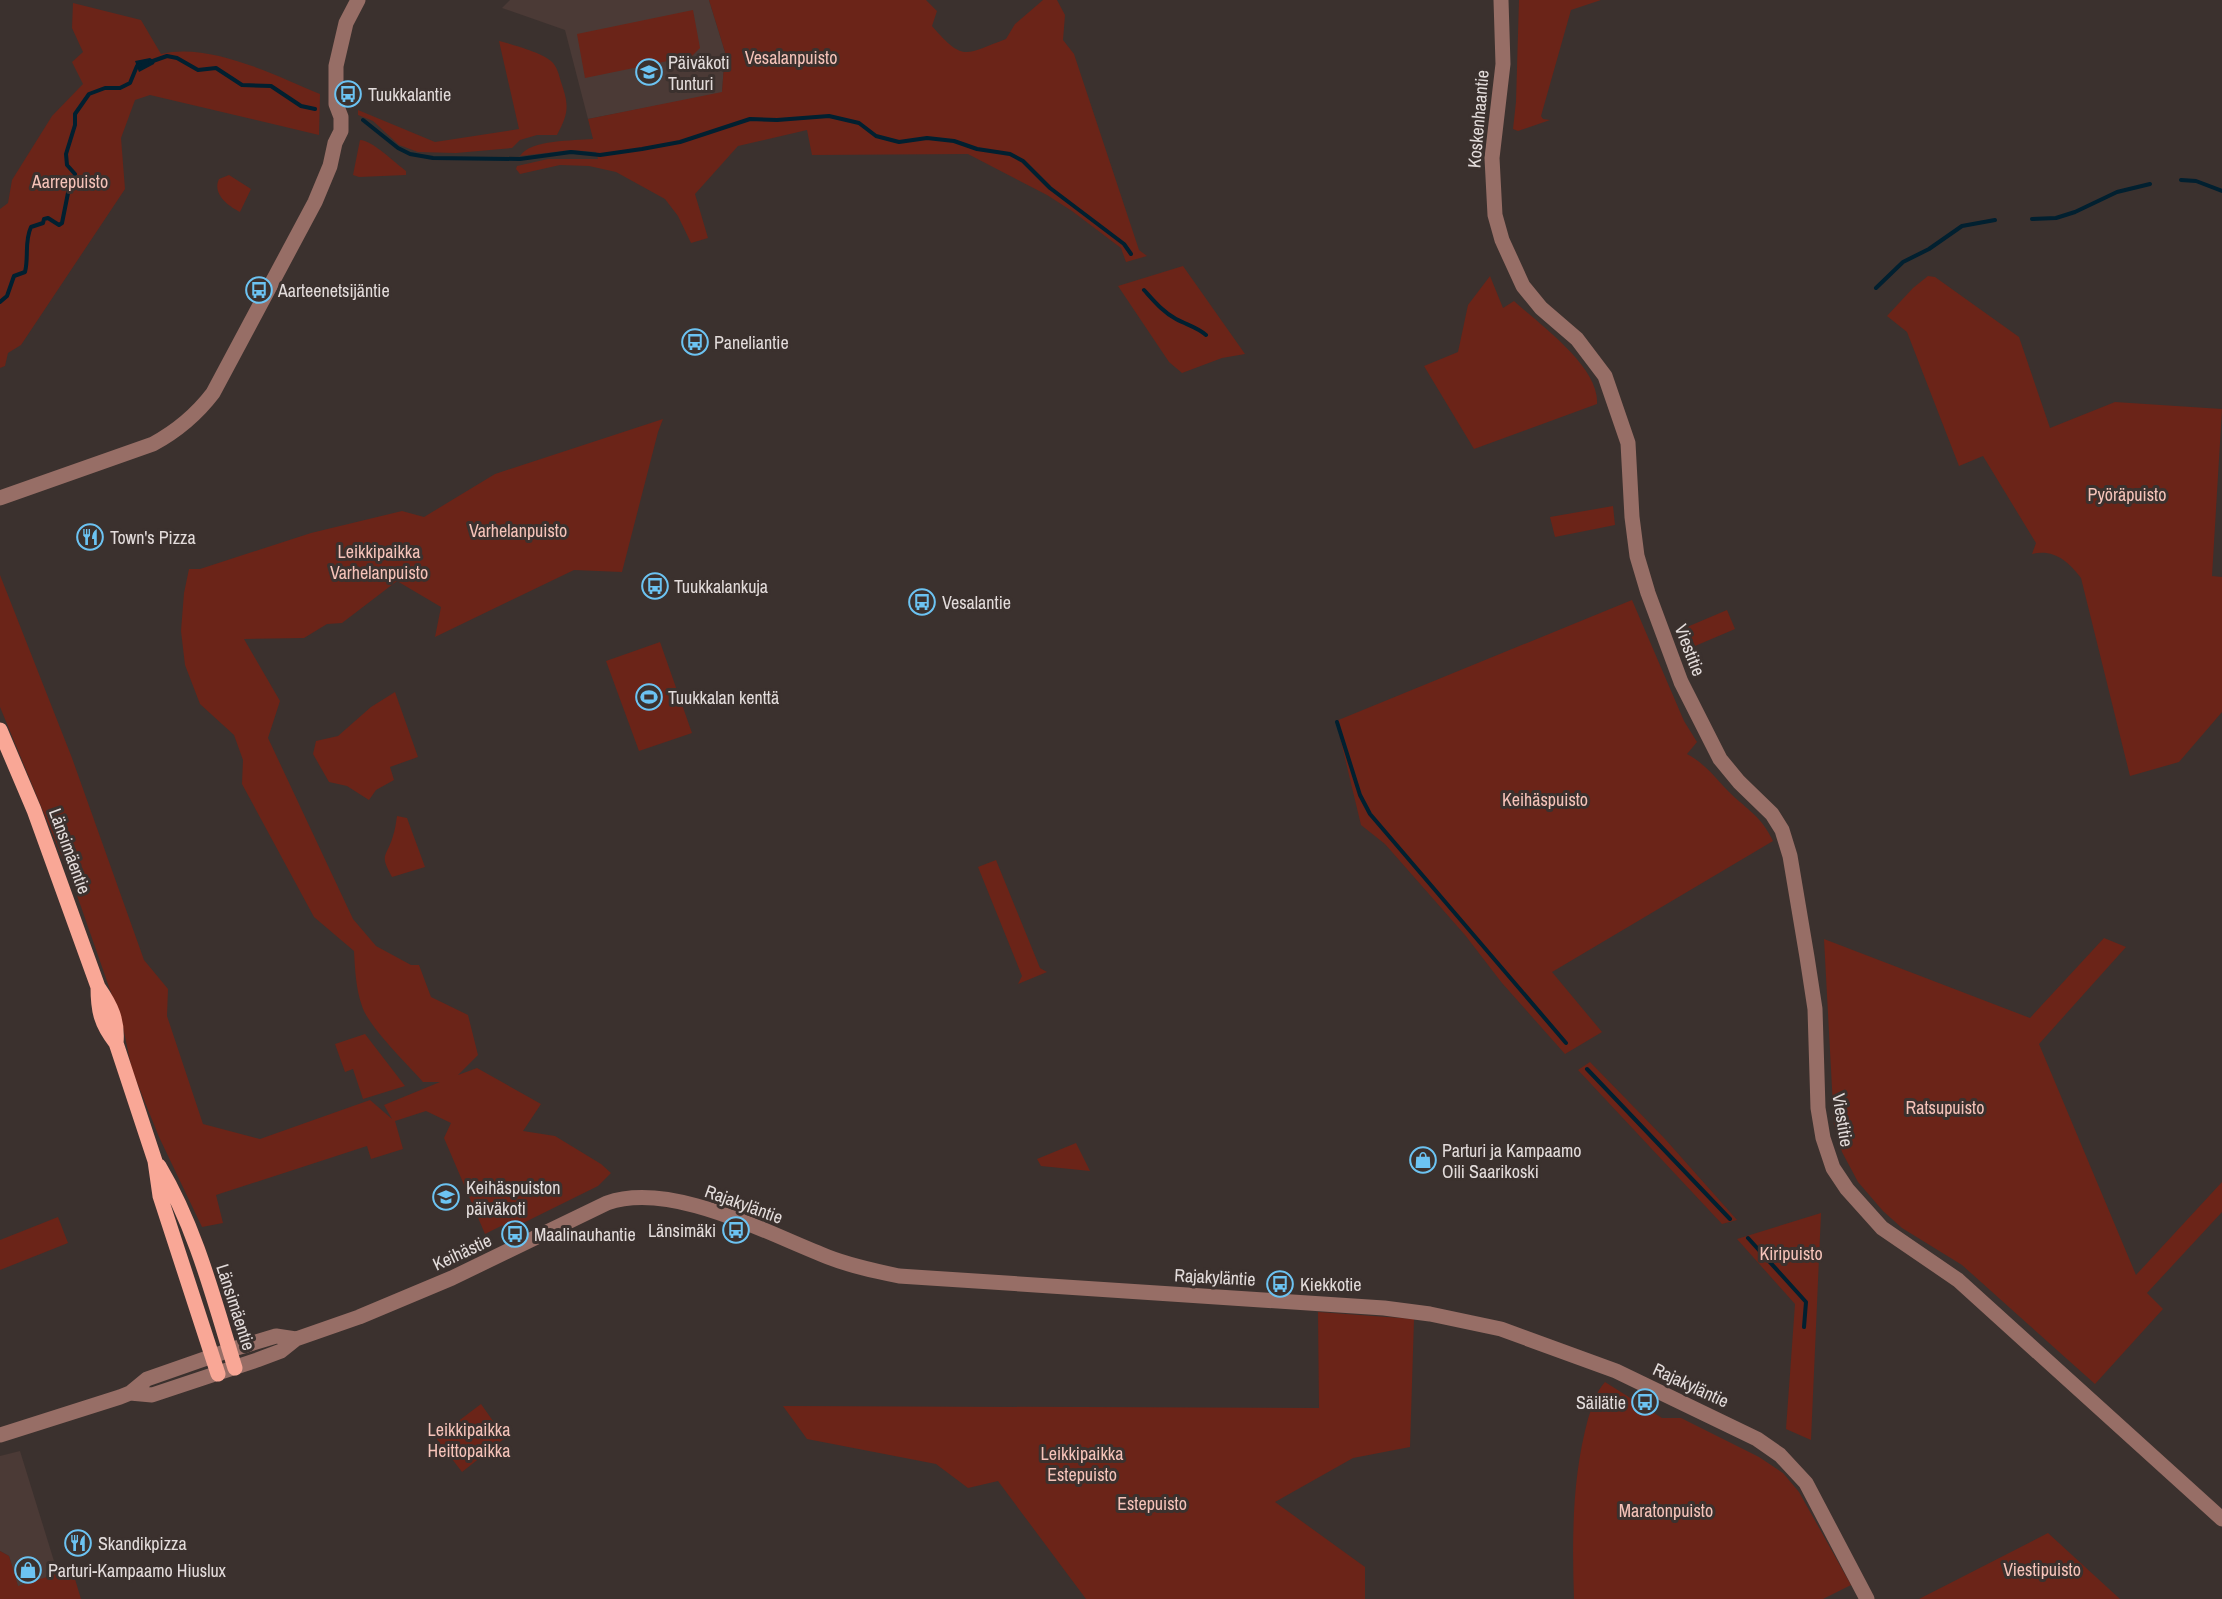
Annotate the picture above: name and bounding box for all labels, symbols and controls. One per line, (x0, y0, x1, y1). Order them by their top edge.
park label: Vesalanpuisto (745, 45, 837, 70)
place label: Päiväkoti Tunturi (668, 50, 730, 96)
school or university icon: Päiväkoti Tunturi (634, 57, 664, 87)
street label: Koskenhaantie (1461, 69, 1495, 169)
bus stop icon: Tuukkalantie (333, 79, 363, 109)
place label: Tuukkalantie (368, 82, 451, 107)
park label: Aarrepuisto (31, 169, 108, 194)
bus stop icon: Aarteenetsijäntie (244, 275, 274, 305)
place label: Aarteenetsijäntie (277, 278, 390, 303)
bus stop icon: Paneliantie (680, 327, 710, 357)
place label: Paneliantie (714, 330, 789, 355)
park label: Pyöräpuisto (2088, 482, 2166, 507)
park label: Varhelanpuisto (469, 518, 567, 543)
restaurant icon: Town's Pizza (75, 522, 105, 552)
place label: Town's Pizza (110, 525, 196, 550)
park label: Leikkipaikka Varhelanpuisto (330, 539, 428, 585)
bus stop icon: Tuukkalankuja (640, 571, 670, 601)
place label: Tuukkalankuja (674, 574, 768, 599)
bus stop icon: Vesalantie (907, 587, 937, 617)
place label: Vesalantie (942, 590, 1011, 615)
street label: Viestitie (1669, 620, 1711, 680)
sports icon: Tuukkalan kenttä (634, 682, 664, 712)
place label: Tuukkalan kenttä (668, 685, 779, 710)
park label: Keihäspuisto (1502, 787, 1588, 812)
street label: Länsimäentie (43, 805, 97, 897)
street label: Viestitie (1826, 1091, 1860, 1149)
park label: Ratsupuisto (1906, 1095, 1984, 1120)
place label: Parturi ja Kampaamo Oili Saarikoski (1442, 1138, 1581, 1184)
shop icon: Parturi ja Kampaamo Oili Saarikoski (1408, 1145, 1438, 1175)
place label: Keihäspuiston päiväkoti (466, 1175, 560, 1221)
street label: Rajakyläntie (702, 1178, 786, 1230)
school or university icon: Keihäspuiston päiväkoti (431, 1182, 461, 1212)
bus stop icon: Länsimäki (721, 1215, 751, 1245)
place label: Länsimäki (648, 1218, 716, 1243)
bus stop icon: Maalinauhantie (500, 1219, 530, 1249)
place label: Maalinauhantie (534, 1222, 636, 1247)
street label: Keihästie (428, 1227, 496, 1277)
park label: Kiripuisto (1759, 1241, 1823, 1266)
street label: Länsimäentie (210, 1261, 262, 1353)
street label: Rajakyläntie (1174, 1262, 1256, 1292)
bus stop icon: Kiekkotie (1265, 1269, 1295, 1299)
place label: Kiekkotie (1300, 1272, 1362, 1297)
street label: Rajakyläntie (1649, 1357, 1733, 1413)
bus stop icon: Säilätie (1630, 1387, 1660, 1417)
place label: Säilätie (1576, 1390, 1626, 1415)
park label: Leikkipaikka Heittopaikka (428, 1417, 510, 1463)
park label: Leikkipaikka Estepuisto (1041, 1441, 1123, 1487)
park label: Estepuisto (1117, 1491, 1187, 1516)
park label: Maratonpuisto (1619, 1498, 1713, 1523)
restaurant icon: Skandikpizza (63, 1528, 93, 1558)
place label: Skandikpizza (98, 1531, 187, 1556)
shop icon: Parturi-Kampaamo Hiuslux (13, 1555, 43, 1585)
park label: Viestipuisto (2003, 1557, 2081, 1582)
place label: Parturi-Kampaamo Hiuslux (48, 1558, 227, 1583)

